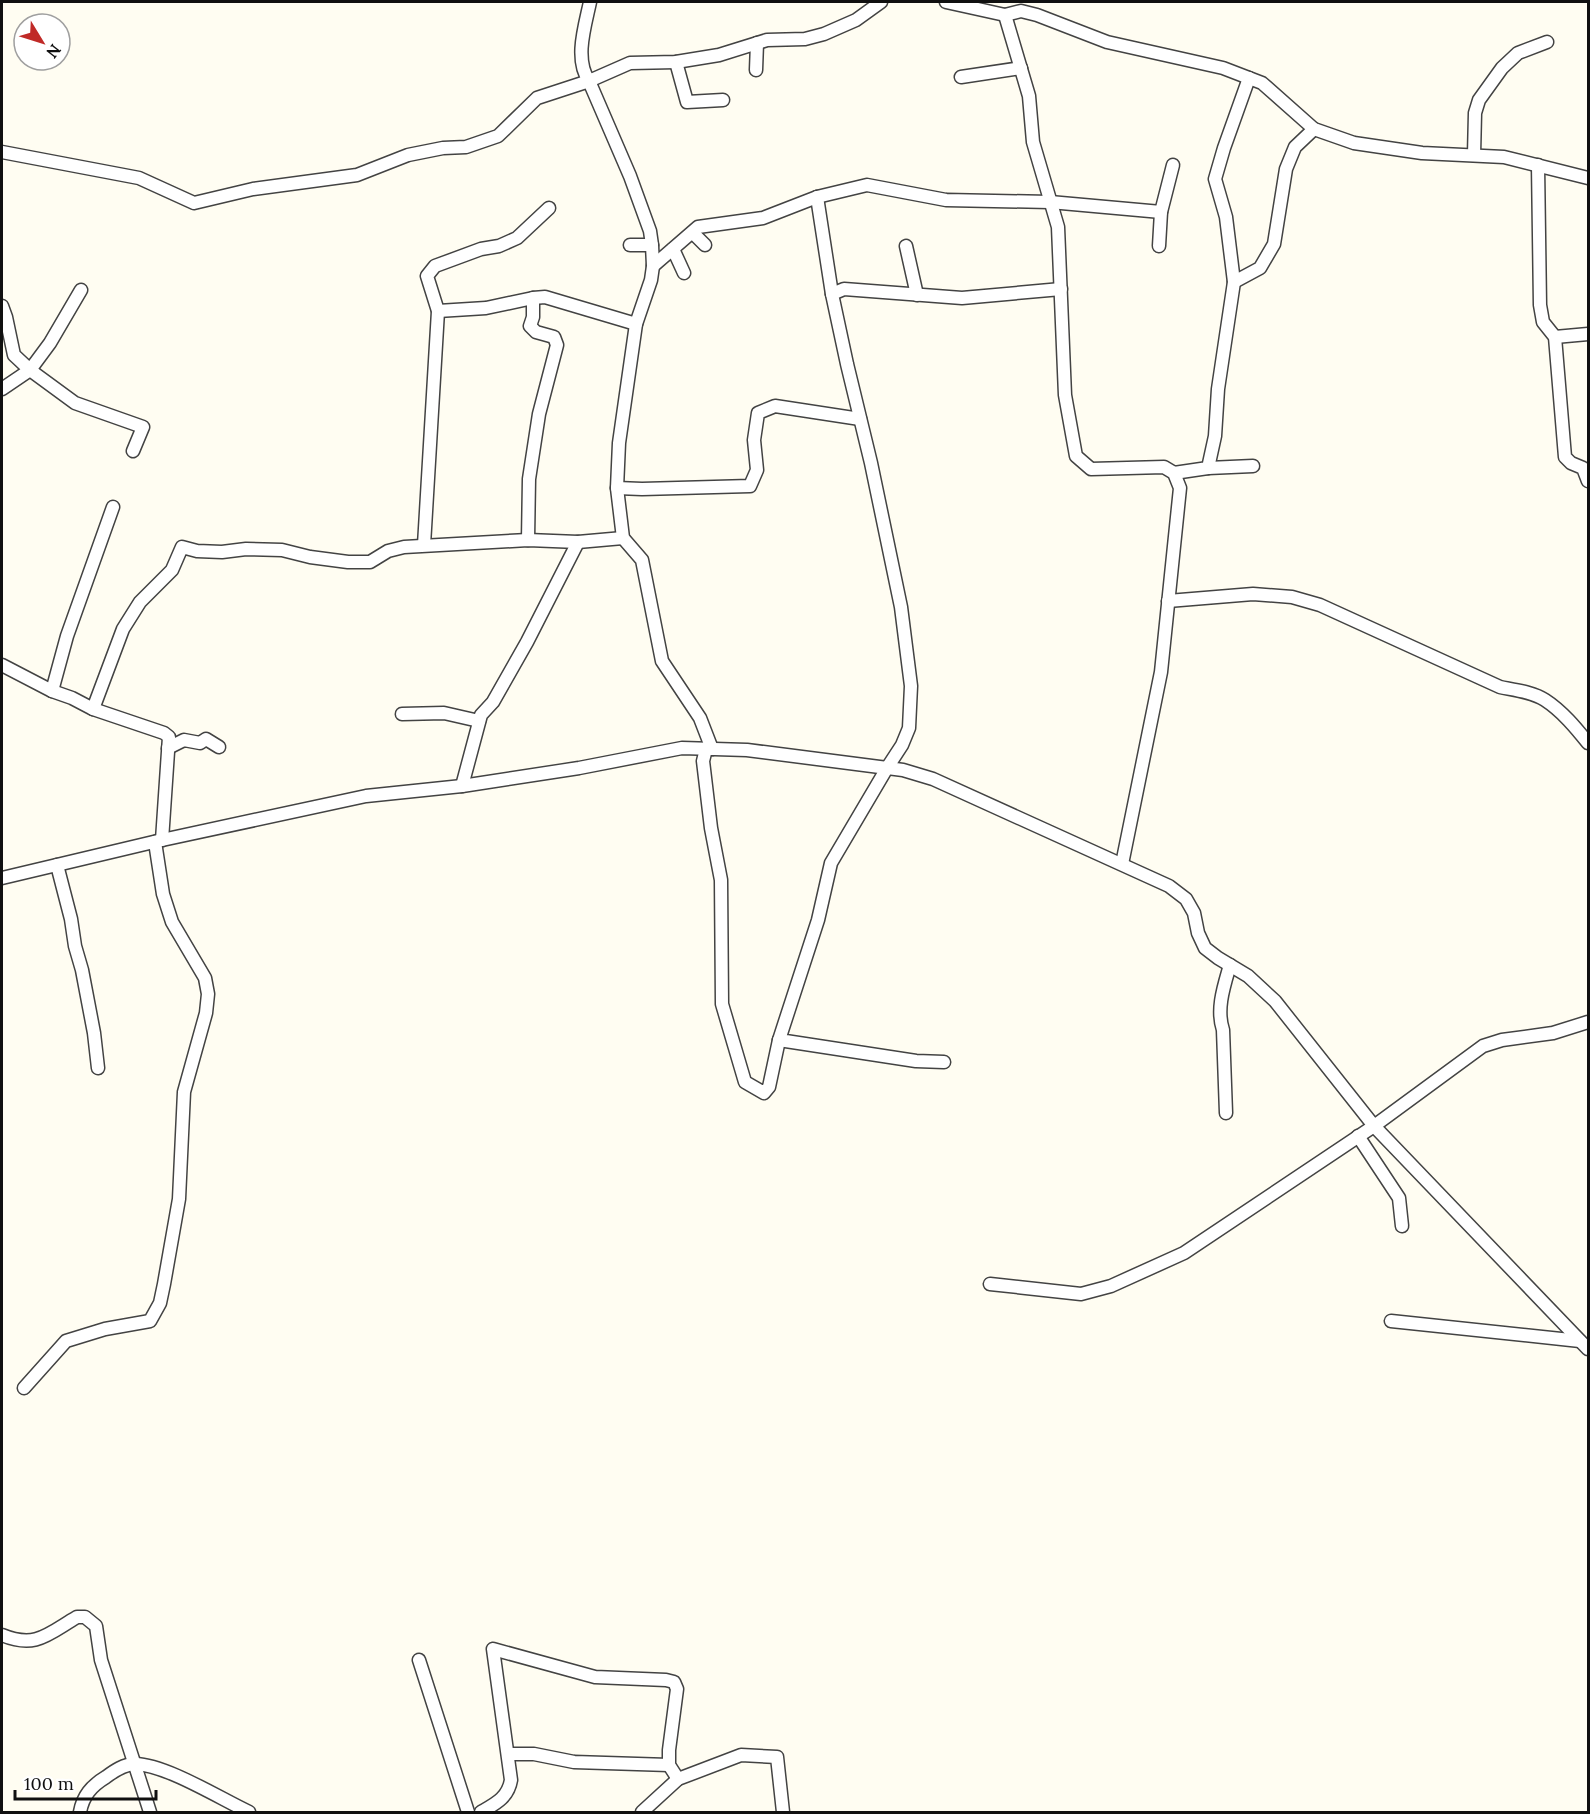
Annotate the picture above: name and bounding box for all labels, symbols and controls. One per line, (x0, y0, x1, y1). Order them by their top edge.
north arrow (12, 12, 72, 72)
text: N (42, 40, 66, 62)
scale bar (15, 1763, 156, 1801)
text: 100 m (24, 1772, 74, 1795)

